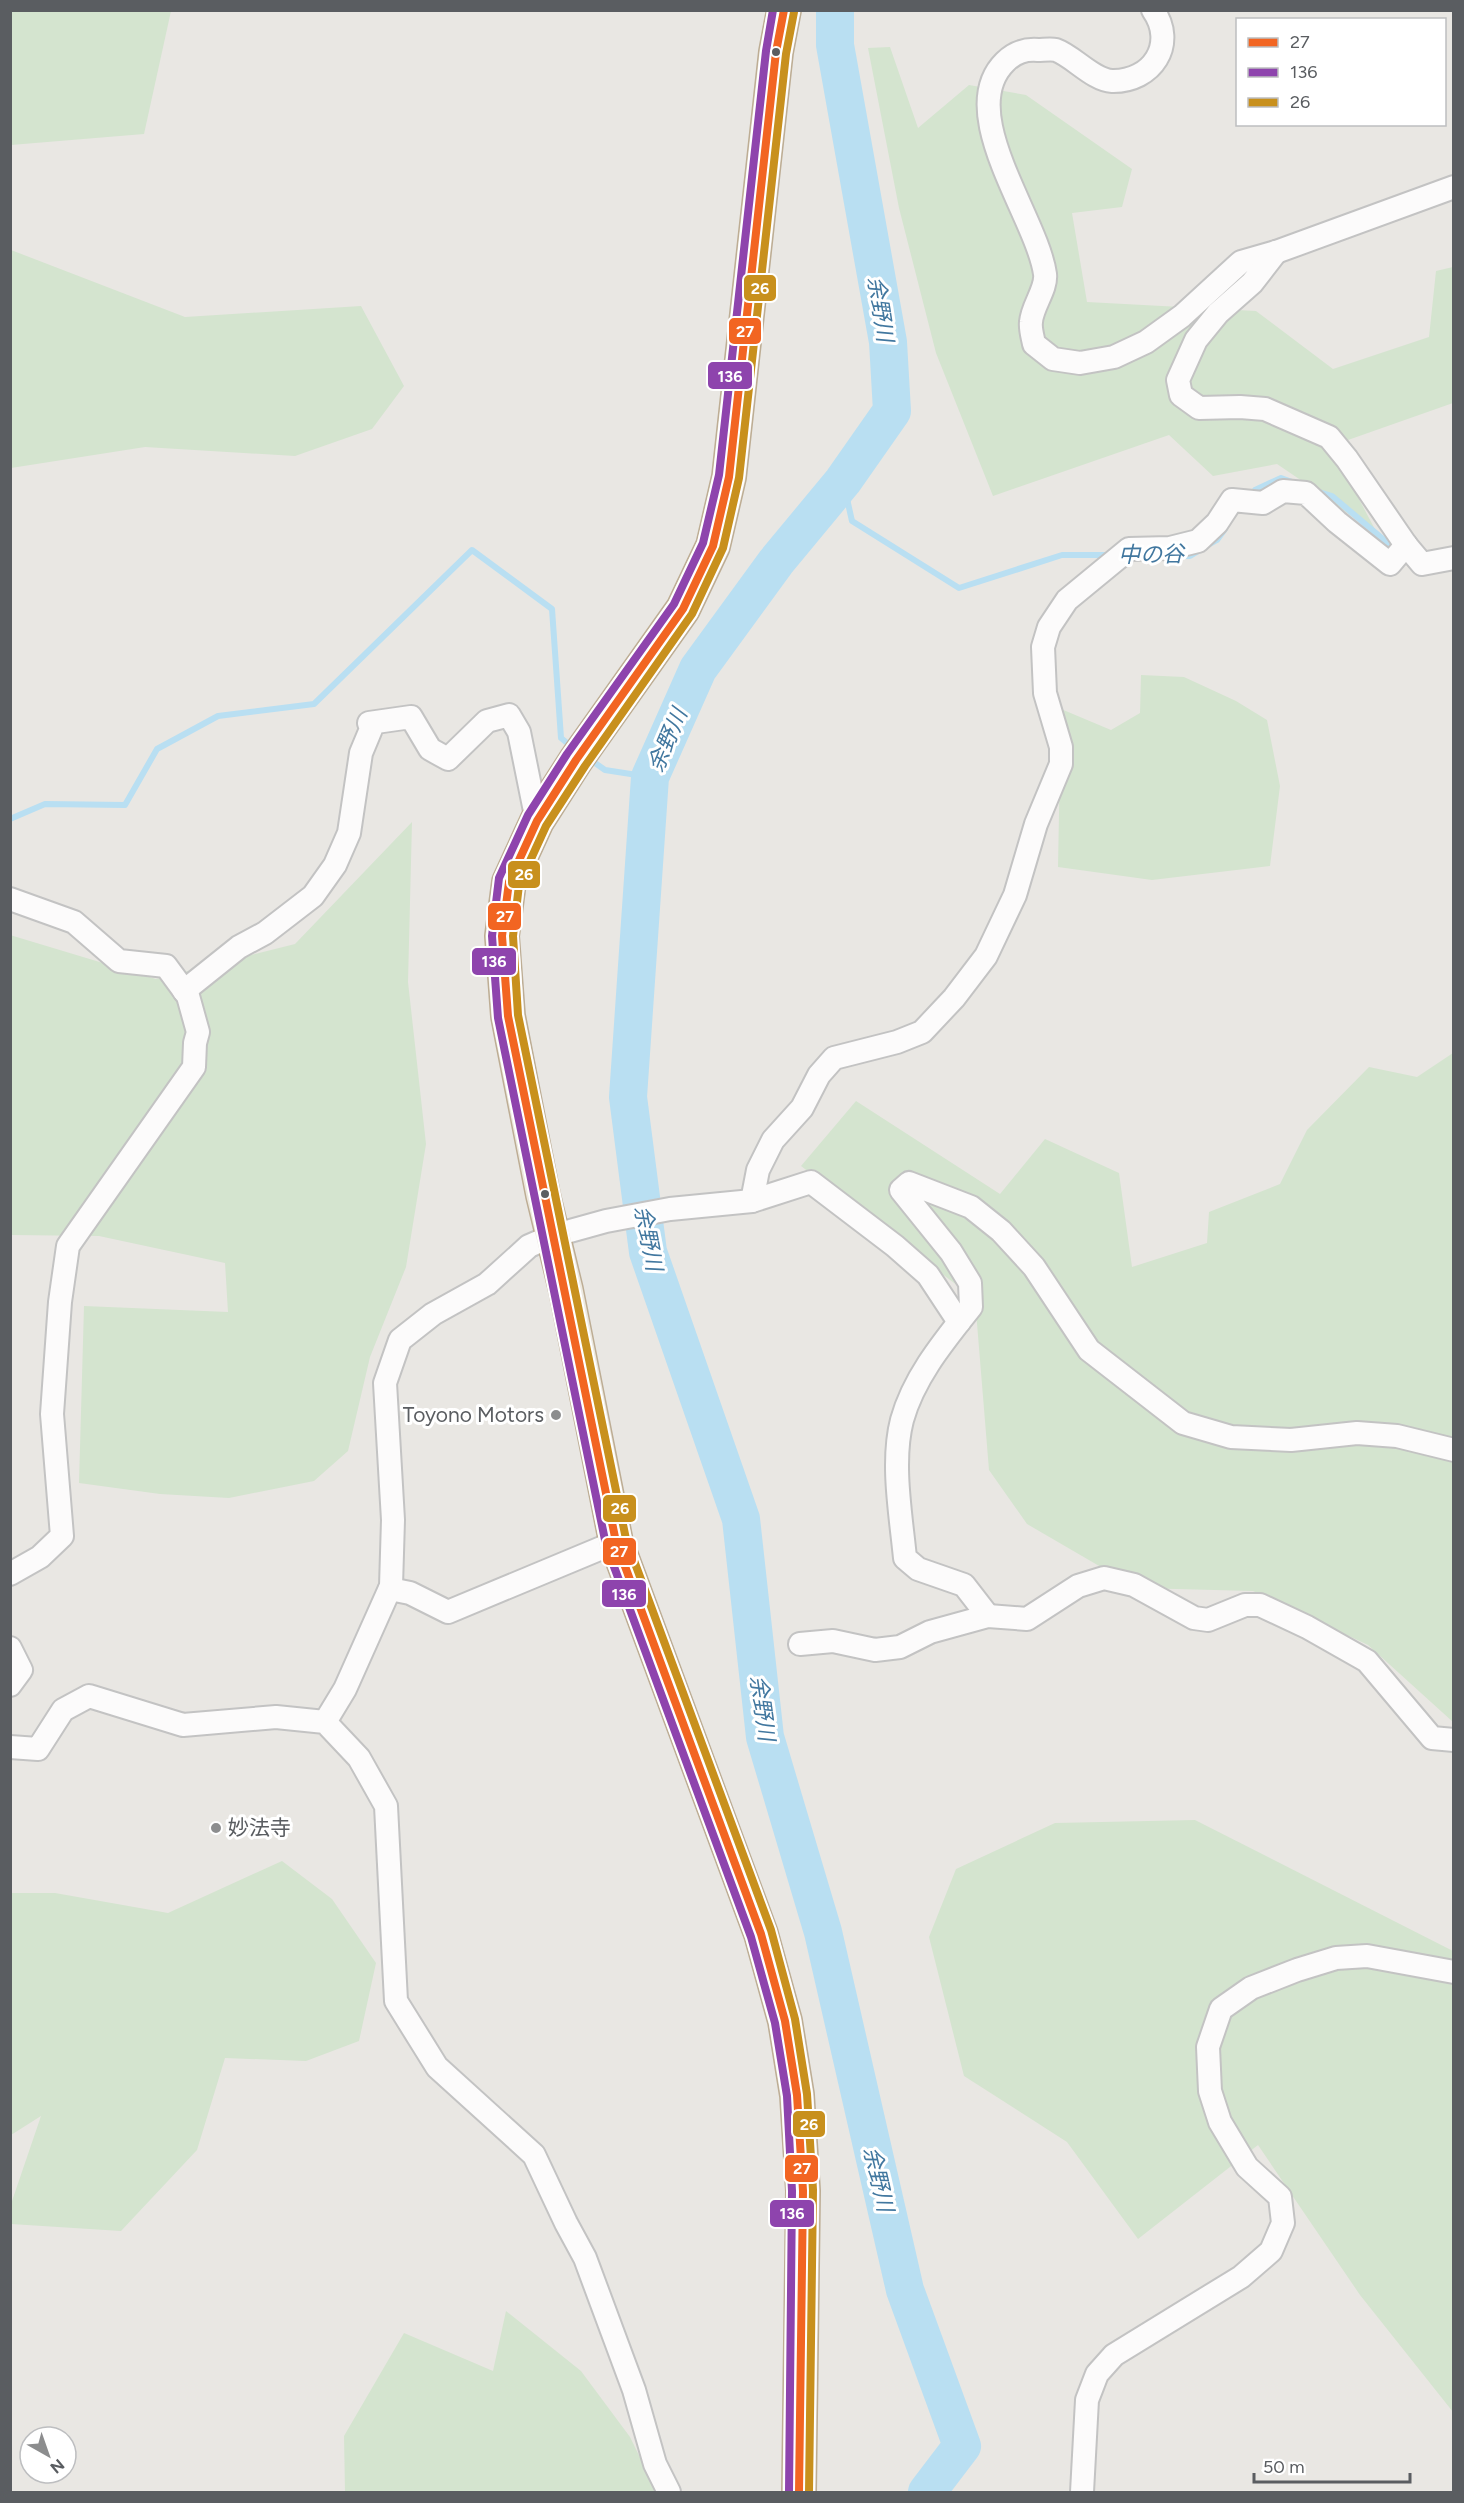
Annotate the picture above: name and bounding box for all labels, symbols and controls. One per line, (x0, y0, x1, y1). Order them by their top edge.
legend (1236, 18, 1446, 126)
text: 27 (1290, 31, 1310, 53)
unlabelled marker (770, 46, 782, 58)
text: 136 (1290, 61, 1317, 83)
text: 26 (1290, 91, 1310, 113)
line badge: 26 (743, 274, 777, 302)
water label: 余野川 (862, 274, 899, 346)
text: 26 (751, 279, 769, 298)
line badge: 27 (728, 317, 762, 345)
text: 27 (736, 322, 754, 341)
line badge: 136 (707, 361, 753, 390)
text: 136 (718, 367, 742, 386)
water label: 中の谷 (1118, 540, 1186, 569)
water label: 余野川 (642, 703, 694, 776)
line badge: 26 (507, 860, 541, 889)
text: 26 (515, 865, 533, 884)
line badge: 27 (487, 902, 522, 931)
text: 27 (496, 907, 514, 926)
line badge: 136 (471, 947, 517, 976)
text: 136 (482, 952, 506, 971)
unlabelled marker (539, 1188, 551, 1200)
water label: 余野川 (629, 1203, 668, 1275)
place label: Toyono Motors (403, 1402, 544, 1427)
marker: Toyono Motors (549, 1408, 563, 1422)
line badge: 26 (602, 1494, 637, 1523)
text: 26 (611, 1499, 629, 1518)
line badge: 27 (602, 1537, 637, 1566)
text: 27 (610, 1542, 628, 1561)
line badge: 136 (601, 1579, 647, 1608)
text: 136 (612, 1585, 636, 1604)
water label: 余野川 (745, 1674, 781, 1745)
place label: 妙法寺 (228, 1815, 291, 1840)
marker: 妙法寺 (209, 1821, 223, 1835)
line badge: 26 (792, 2110, 826, 2138)
text: 26 (800, 2115, 818, 2134)
water label: 余野川 (858, 2144, 900, 2216)
line badge: 27 (784, 2154, 819, 2183)
text: 27 (793, 2159, 811, 2178)
line badge: 136 (769, 2199, 815, 2228)
text: 136 (780, 2204, 804, 2223)
north arrow (18, 2425, 78, 2485)
scale bar (1254, 2446, 1410, 2484)
text: N (46, 2455, 68, 2477)
text: 50 m (1263, 2456, 1305, 2478)

